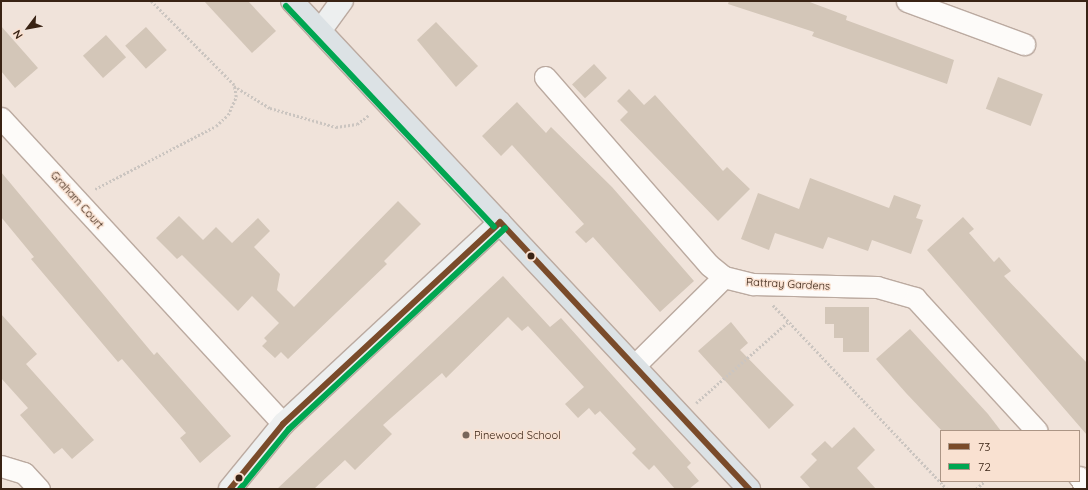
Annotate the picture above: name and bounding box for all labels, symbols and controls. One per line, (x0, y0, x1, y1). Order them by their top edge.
north arrow (8, 8, 48, 48)
text: N (10, 27, 26, 42)
street label: Graham Court (48, 169, 106, 231)
unlabelled marker (526, 251, 536, 261)
street label: Rattray Gardens (746, 275, 830, 293)
place label: Pinewood School (474, 428, 561, 442)
marker: Pinewood School (461, 430, 471, 440)
legend (940, 430, 1080, 482)
text: 73 (978, 439, 990, 454)
text: 72 (978, 459, 991, 474)
unlabelled marker (234, 473, 244, 483)

